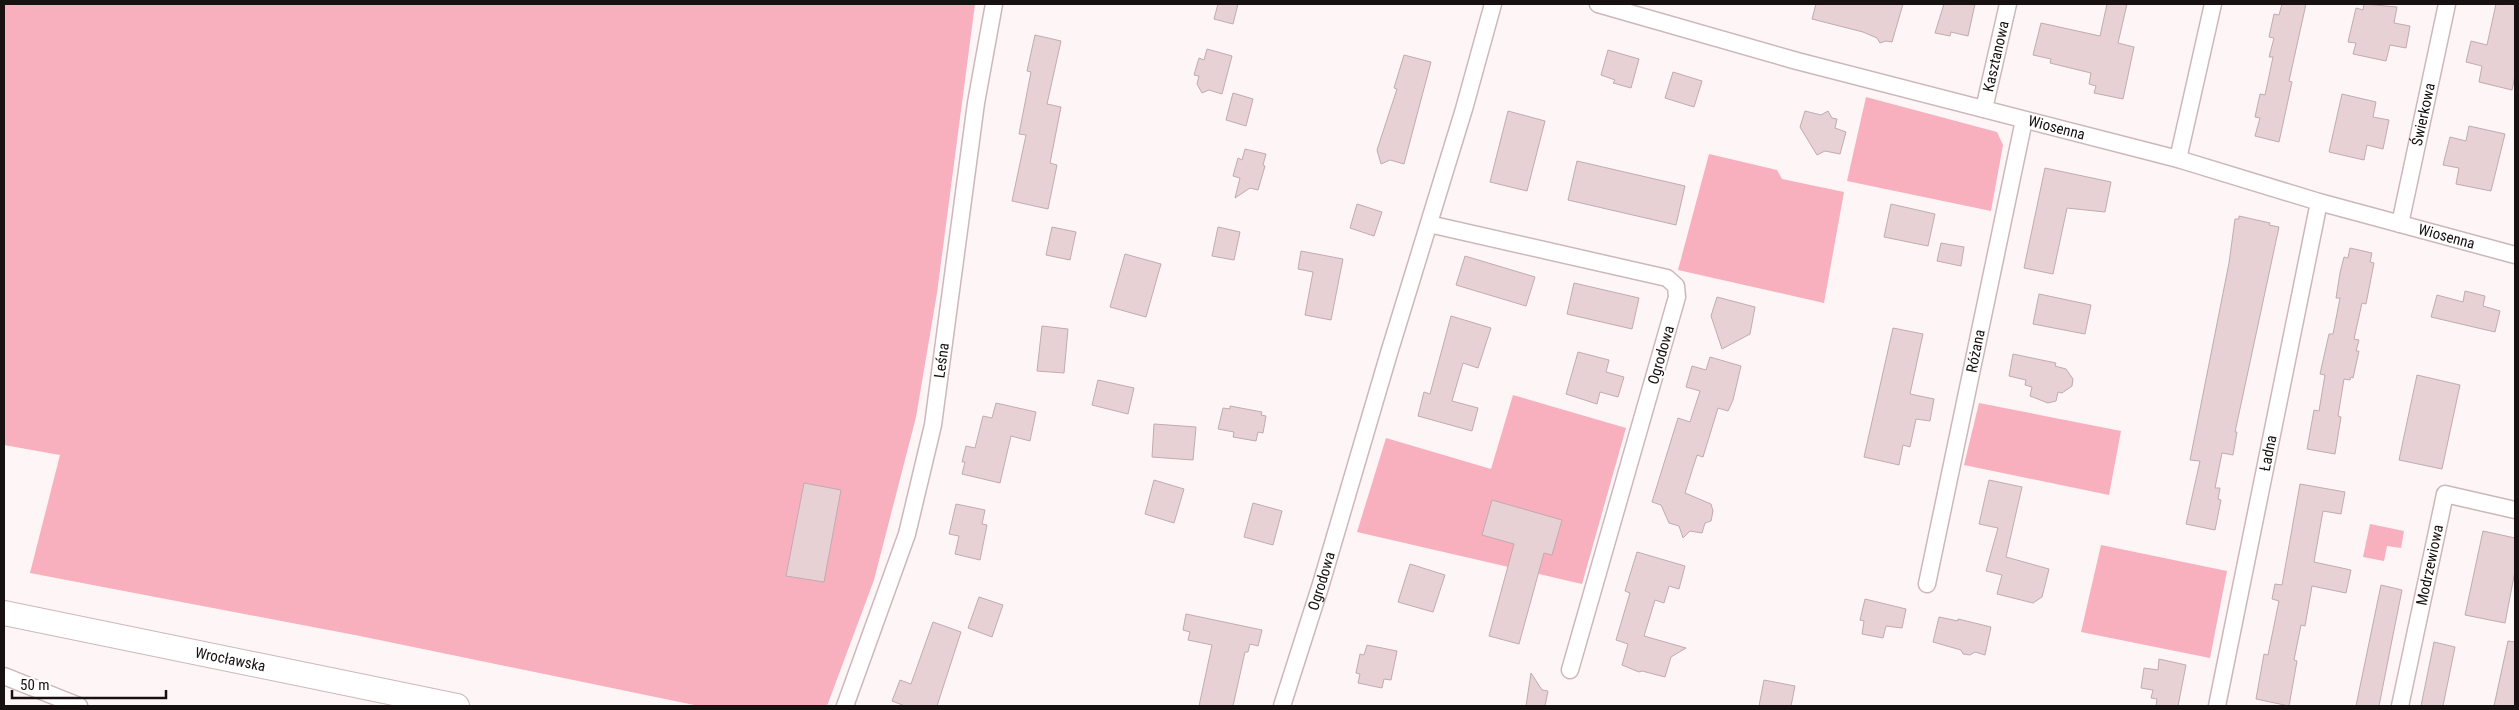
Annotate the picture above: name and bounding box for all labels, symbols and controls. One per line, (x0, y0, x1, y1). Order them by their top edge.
street label: Kasztanowa (1979, 19, 2013, 94)
street label: Świerkowa (2408, 81, 2439, 148)
street label: Wiosenna (2026, 112, 2087, 144)
street label: Wiosenna (2416, 220, 2477, 253)
street label: Ogrodowa (1644, 324, 1678, 386)
street label: Różana (1962, 328, 1989, 374)
street label: Leśna (930, 342, 953, 379)
street label: Ładna (2256, 434, 2281, 473)
street label: Modrzewiowa (2413, 523, 2447, 607)
street label: Ogrodowa (1304, 550, 1339, 613)
street label: Wrocławska (193, 643, 267, 675)
scale bar (12, 668, 166, 700)
text: 50 m (20, 676, 50, 694)

